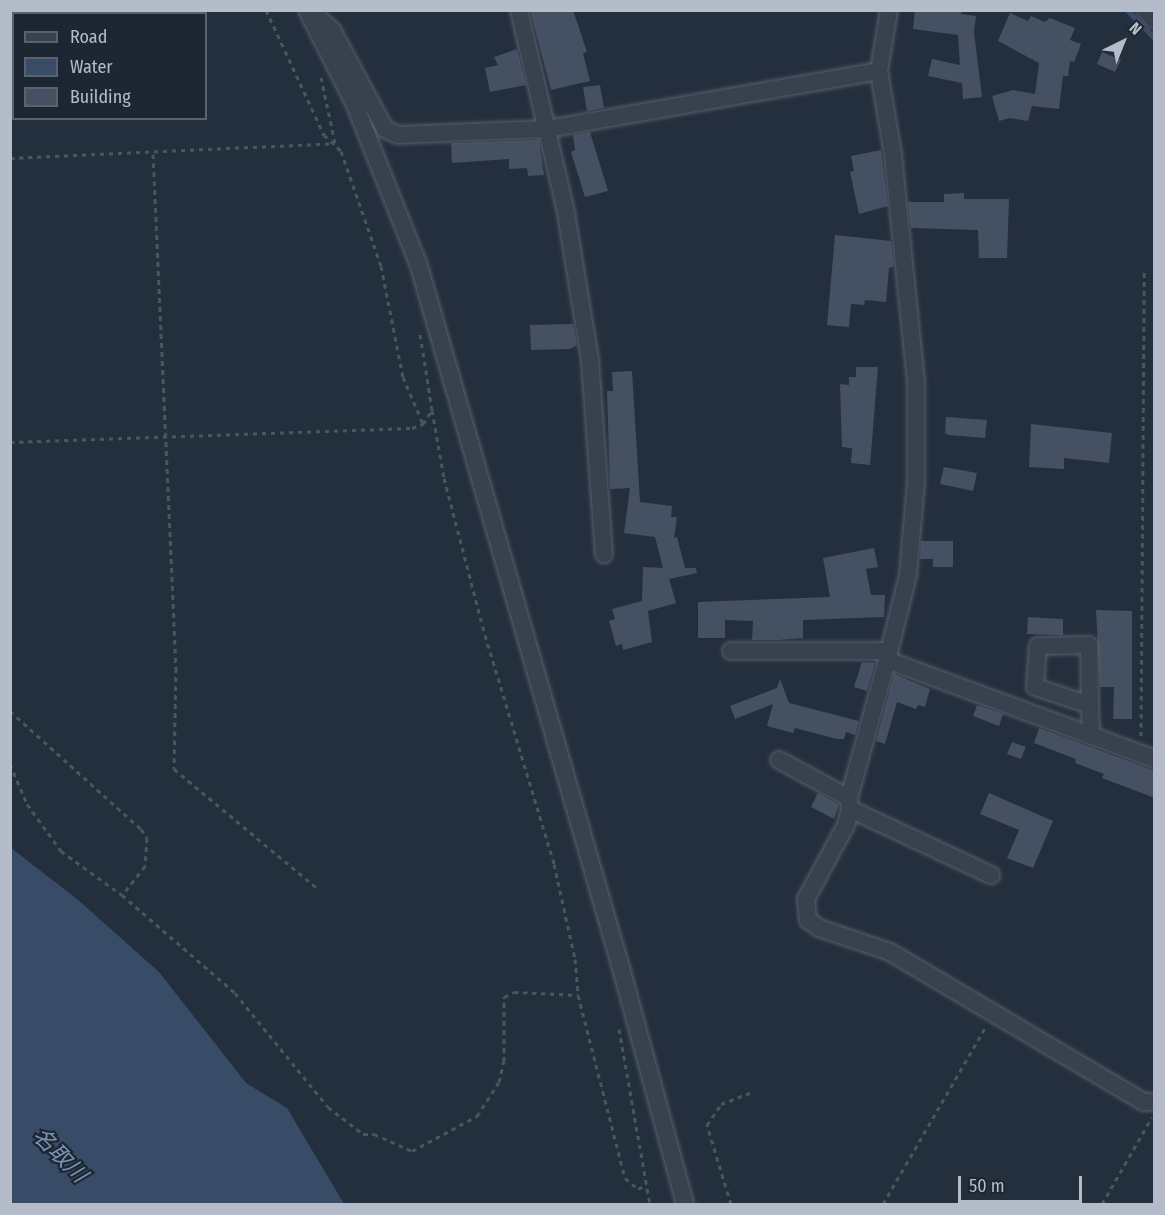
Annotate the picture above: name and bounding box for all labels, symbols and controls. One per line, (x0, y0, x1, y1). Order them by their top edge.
legend (12, 12, 207, 120)
north arrow (1093, 12, 1153, 72)
text: N (1126, 18, 1146, 39)
text: Road (70, 26, 107, 48)
text: Water (70, 56, 113, 78)
text: Building (70, 86, 131, 108)
water label: 名取川 (27, 1122, 93, 1188)
scale bar (961, 1164, 1086, 1202)
text: 50 m (969, 1175, 1005, 1197)

